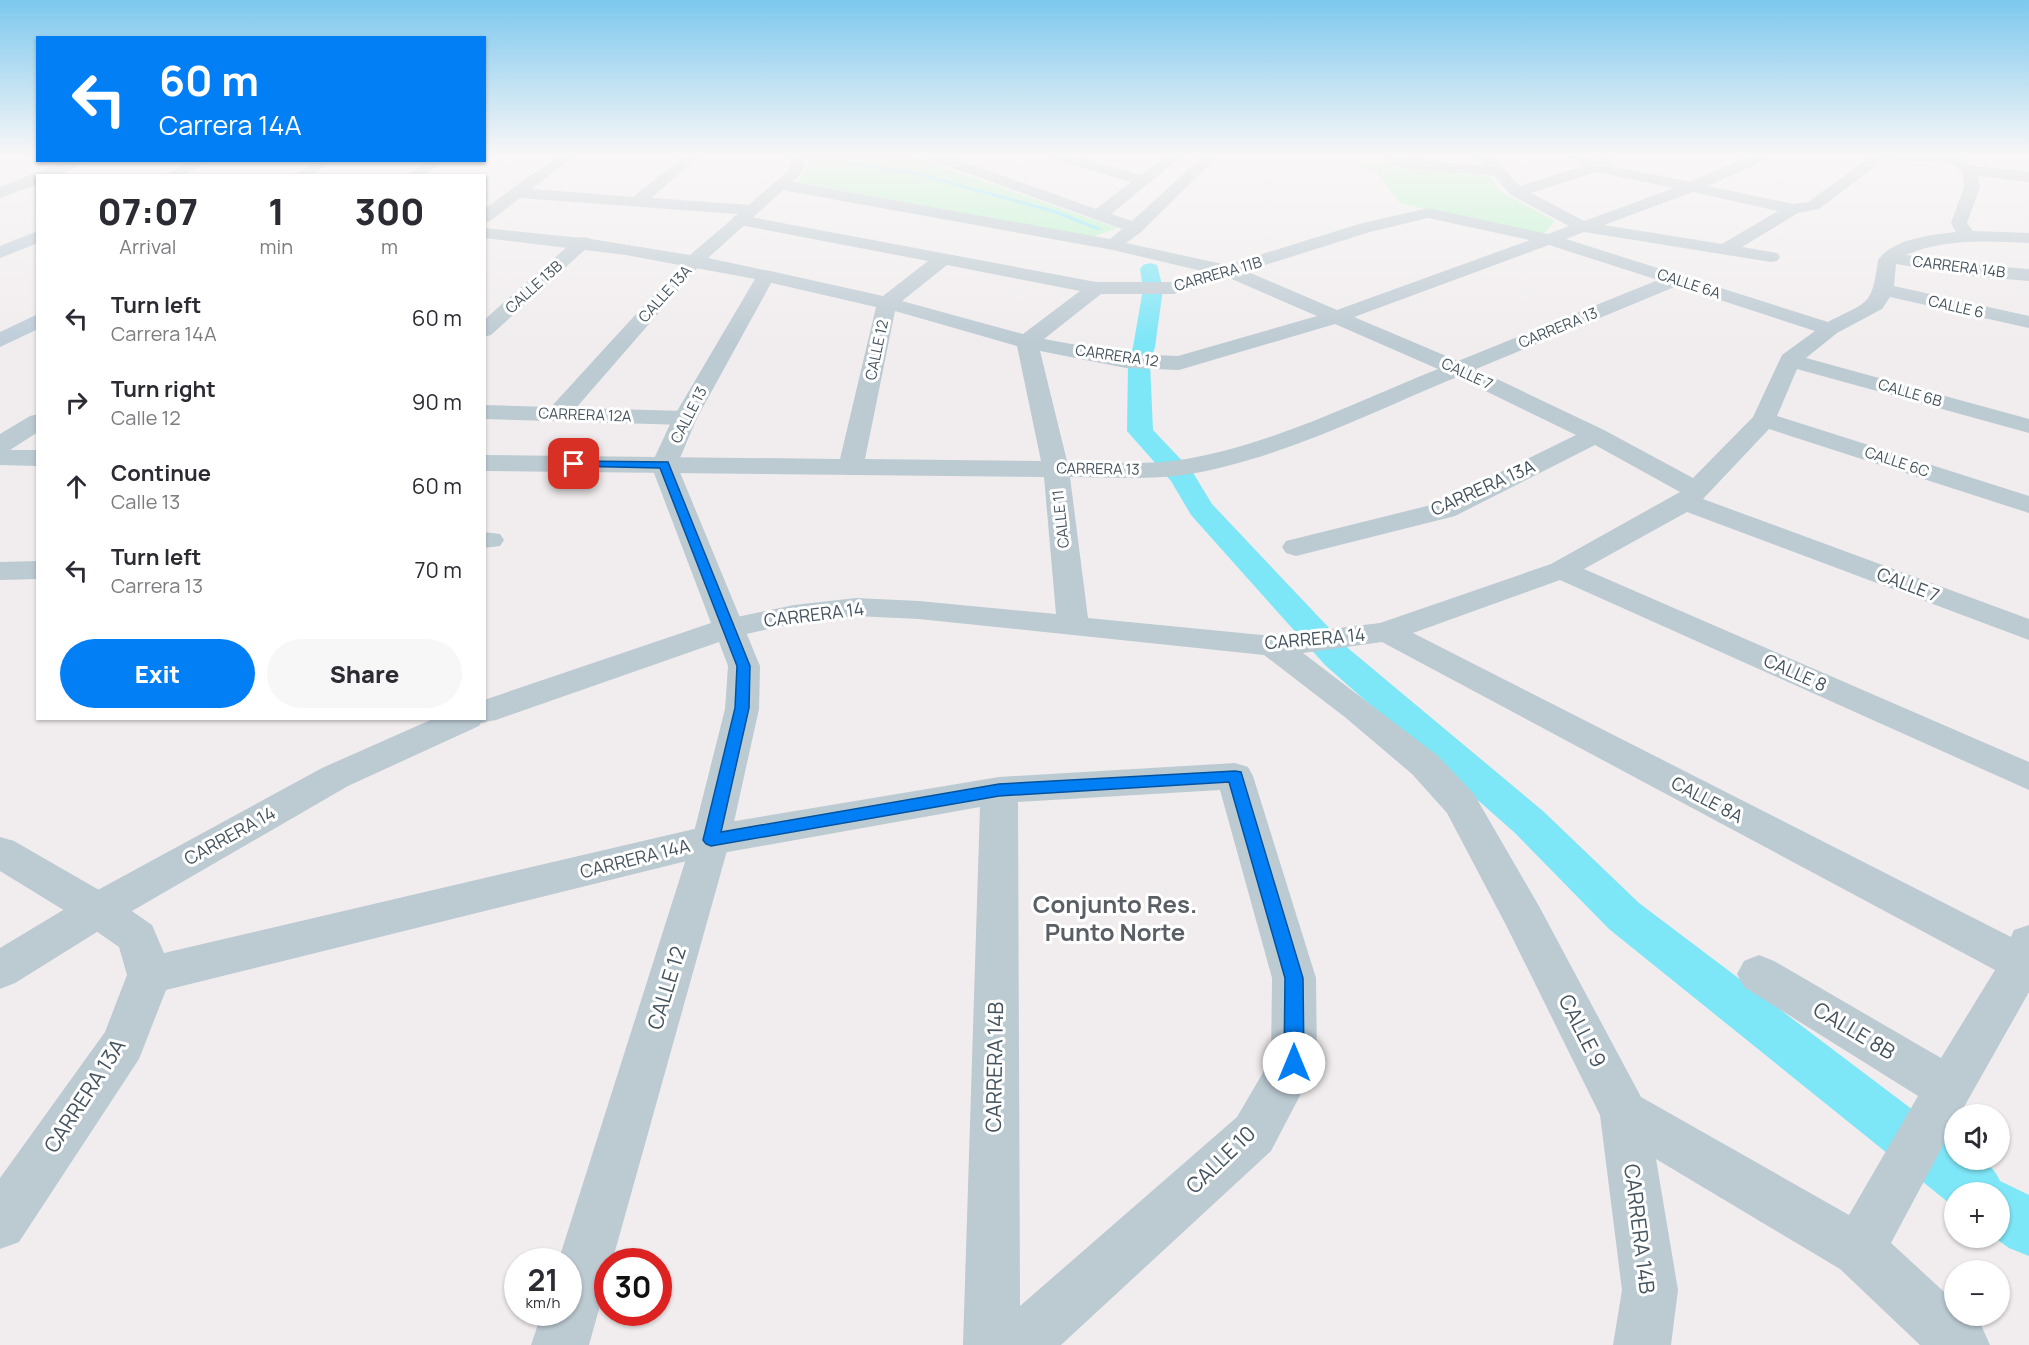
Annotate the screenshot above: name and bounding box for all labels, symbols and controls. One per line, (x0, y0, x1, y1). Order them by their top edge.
text: 60 m (159, 51, 259, 109)
icon: left (60, 60, 138, 138)
text: Carrera 14A (159, 106, 302, 143)
text: 07:07 (98, 187, 198, 236)
text: 1 (268, 187, 285, 236)
text: 300 (355, 187, 424, 236)
text: Arrival (119, 233, 176, 260)
text: min (260, 233, 293, 260)
text: m (381, 233, 398, 260)
street label: CARRERA 14B (1912, 250, 2007, 283)
street label: CARRERA 11B (1172, 251, 1264, 296)
street label: CALLE 13B (501, 255, 567, 318)
street label: CALLE 13A (633, 260, 696, 327)
street label: CALLE 6A (1655, 263, 1724, 304)
text: Turn left (111, 290, 201, 320)
street label: CALLE 6 (1926, 290, 1986, 323)
icon: left (60, 302, 93, 335)
street label: CARRERA 13 (1515, 302, 1600, 353)
text: 60 m (412, 303, 462, 333)
street label: CALLE 12 (860, 318, 893, 382)
text: Carrera 14A (111, 320, 217, 347)
street label: CARRERA 12 (1074, 339, 1160, 372)
street label: CALLE 7 (1438, 353, 1496, 395)
street label: CALLE 6B (1876, 373, 1944, 412)
text: Turn right (111, 374, 216, 404)
street label: CALLE 13 (665, 383, 712, 447)
icon: right (60, 386, 93, 419)
text: 90 m (412, 387, 462, 417)
street label: CARRERA 12A (538, 402, 632, 427)
text: Calle 12 (111, 404, 181, 431)
pin (548, 438, 599, 489)
street label: CALLE 6C (1862, 441, 1932, 482)
icon: arrive (557, 447, 590, 480)
street label: CARRERA 13A (1427, 453, 1539, 521)
street label: CARRERA 13 (1056, 457, 1140, 480)
text: Continue (111, 458, 211, 488)
icon: ahead (60, 470, 93, 503)
text: 60 m (412, 471, 462, 501)
text: Calle 13 (111, 488, 180, 515)
street label: CALLE 11 (1047, 489, 1074, 549)
text: Turn left (111, 542, 201, 572)
icon: left (60, 554, 93, 587)
text: 70 m (414, 555, 462, 585)
street label: CALLE 7 (1874, 561, 1943, 607)
text: Carrera 13 (111, 572, 203, 599)
street label: CARRERA 14 (762, 596, 865, 632)
street label: CARRERA 14 (1264, 622, 1366, 654)
button: Exit (60, 639, 255, 708)
button: Share (267, 639, 462, 708)
street label: CALLE 8 (1760, 648, 1831, 697)
street label: CALLE 8A (1667, 770, 1748, 828)
street label: CARRERA 14 (180, 800, 279, 870)
street label: CARRERA 14A (577, 833, 693, 883)
district label: Conjunto Res. Punto Norte (1033, 887, 1197, 948)
street label: CALLE 12 (640, 943, 692, 1033)
street label: CALLE 9 (1553, 989, 1613, 1072)
street label: CALLE 8B (1808, 995, 1901, 1066)
street label: CARRERA 14B (979, 1001, 1009, 1132)
position arrow (1262, 1031, 1326, 1095)
street label: CARRERA 13A (37, 1033, 131, 1158)
map controls (1944, 1104, 2010, 1326)
button: sound (1944, 1104, 2010, 1170)
street label: CALLE 10 (1179, 1119, 1261, 1199)
street label: CARRERA 14B (1618, 1162, 1662, 1295)
button: + (1944, 1182, 2010, 1248)
speed limit sign: 30 (594, 1248, 672, 1326)
text: 21 (527, 1259, 559, 1300)
button: − (1944, 1260, 2010, 1326)
text: km/h (526, 1292, 560, 1313)

